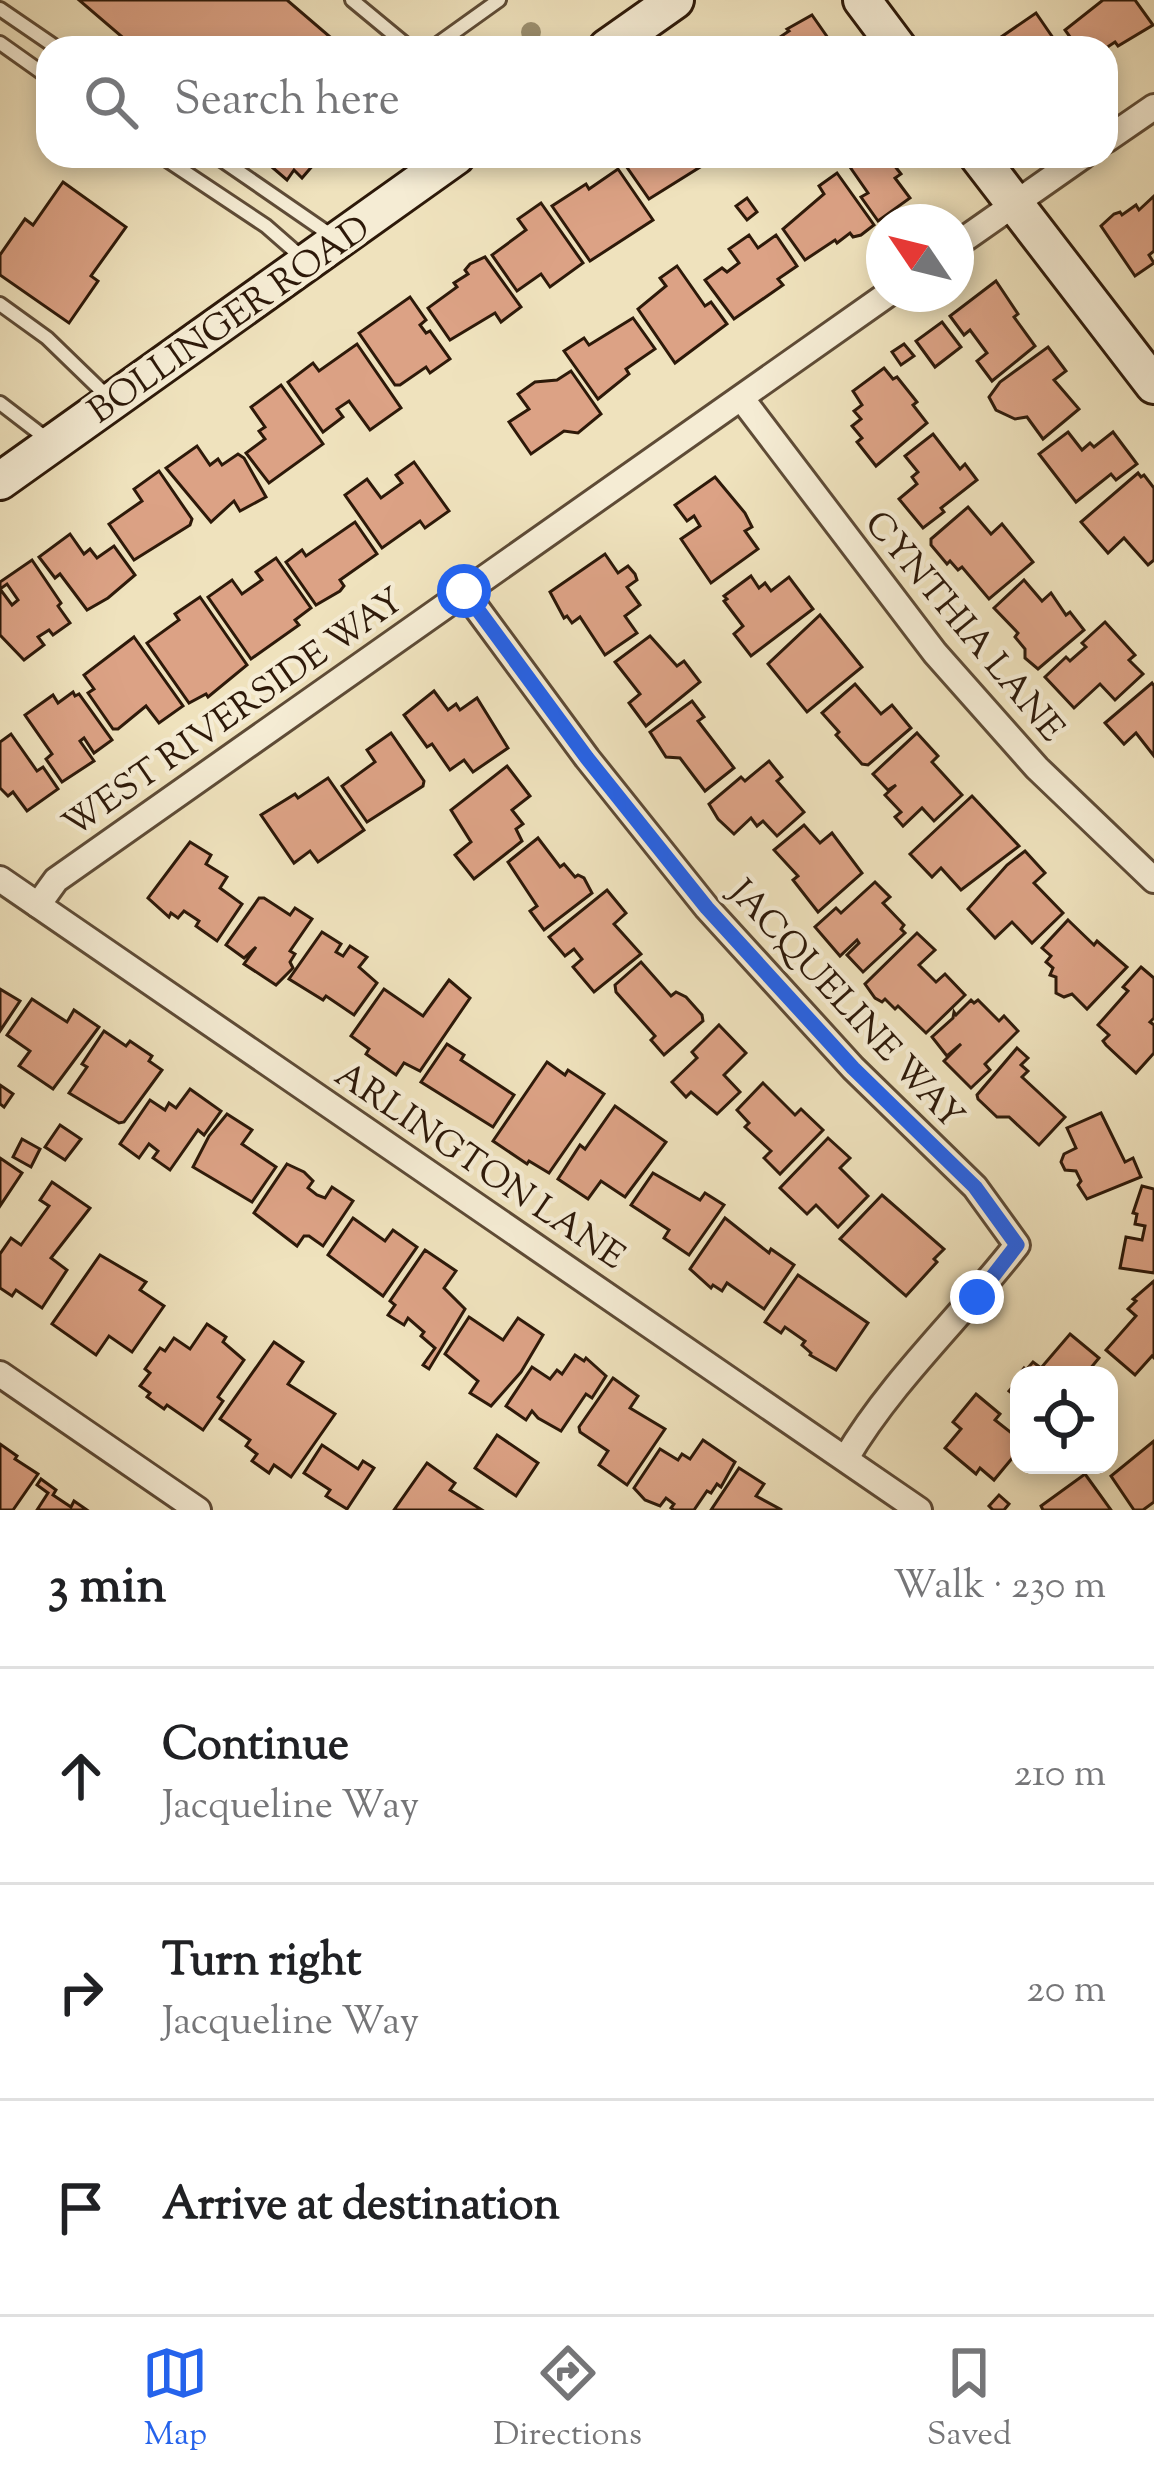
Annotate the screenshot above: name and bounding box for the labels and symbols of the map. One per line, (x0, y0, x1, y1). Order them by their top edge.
street label: BOLLINGER ROAD (79, 204, 382, 438)
north arrow (866, 204, 974, 312)
street label: CYNTHIA LANE (851, 501, 1075, 755)
route start (437, 564, 491, 618)
street label: WEST RIVERSIDE WAY (53, 577, 415, 852)
street label: JACQUELINE WAY (714, 868, 975, 1142)
street label: ARLINGTON LANE (323, 1051, 634, 1284)
route end (950, 1270, 1004, 1324)

